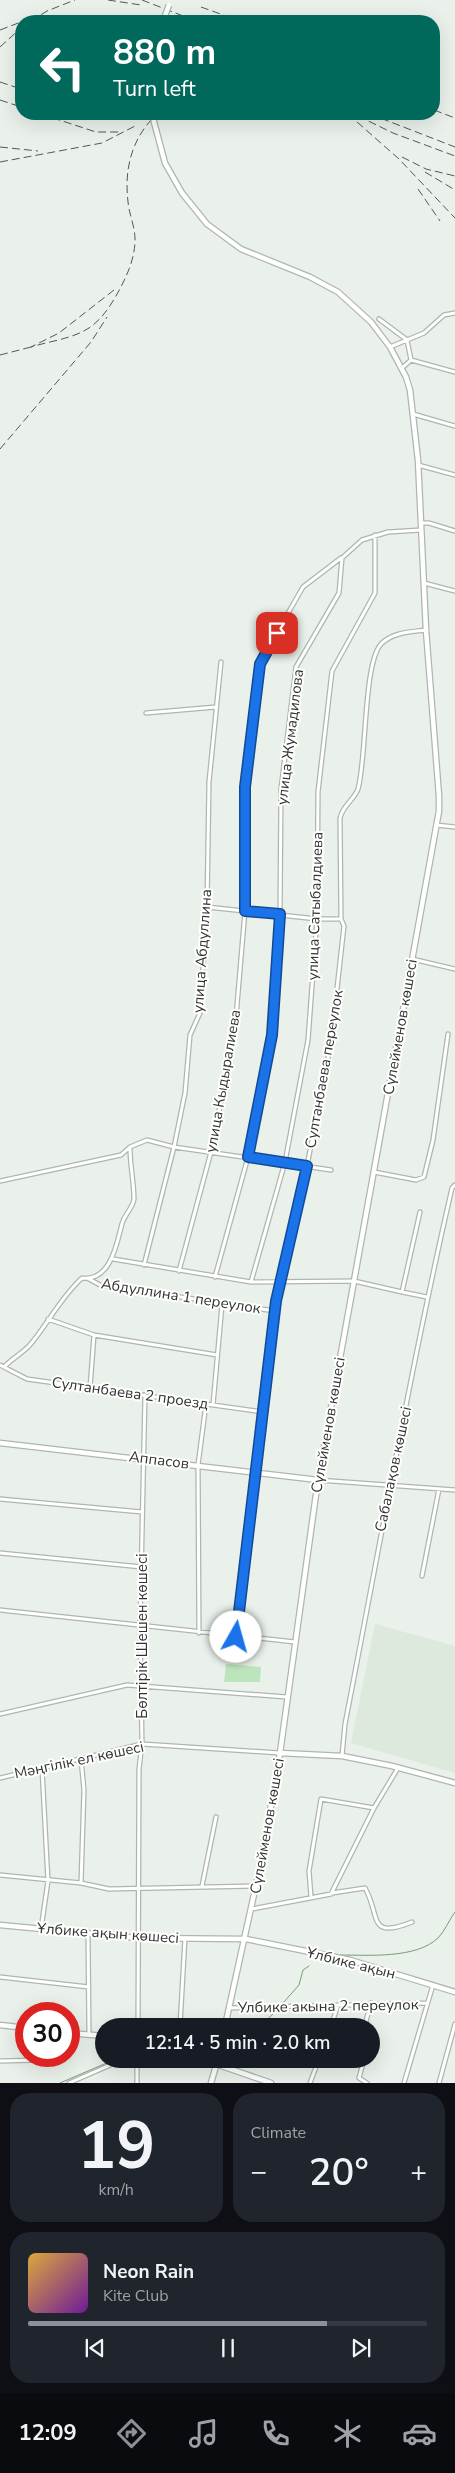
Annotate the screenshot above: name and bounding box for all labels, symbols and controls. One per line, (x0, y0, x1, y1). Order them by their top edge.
text: 880 m (113, 29, 216, 76)
icon: left (30, 35, 95, 100)
text: Turn left (113, 74, 196, 104)
pin (256, 612, 298, 654)
icon: arrive (263, 619, 291, 647)
street label: улица Жумадилова (272, 668, 308, 806)
street label: улица Сатыбалдиева (302, 831, 328, 981)
street label: улица Абдуллина (188, 888, 216, 1014)
street label: Сүлейменов көшесі (378, 958, 422, 1096)
street label: Султанбаева переулок (300, 988, 348, 1150)
street label: улица Кыдыралиева (201, 1008, 245, 1154)
street label: Абдуллина 1 переулок (100, 1274, 262, 1319)
street label: Сүлейменов көшесі (306, 1356, 350, 1494)
street label: Султанбаева 2 проезд (50, 1372, 210, 1414)
street label: Сабалақов көшесі (370, 1405, 416, 1533)
street label: Аппасов (128, 1446, 190, 1474)
street label: Бөлтірік Шешен көшесі (132, 1553, 152, 1719)
position arrow (209, 1610, 261, 1662)
street label: Мәңгілік ел көшесі (12, 1736, 146, 1784)
street label: Сүлейменов көшесі (245, 1757, 289, 1895)
street label: Ұлбике ақын көшесі (35, 1918, 180, 1948)
street label: Ұлбике ақын (303, 1942, 398, 1984)
street label: Улбике акына 2 переулок (236, 1994, 419, 2018)
speed limit sign: 30 (15, 2002, 80, 2067)
text: 12:14 · 5 min · 2.0 km (144, 2030, 331, 2056)
text: 19 (77, 2102, 155, 2191)
text: Climate (251, 2122, 306, 2144)
text: 20° (309, 2147, 369, 2198)
text: − (251, 2153, 267, 2191)
text: + (410, 2153, 427, 2191)
text: km/h (99, 2179, 134, 2201)
text: Neon Rain (103, 2259, 194, 2285)
text: Kite Club (103, 2285, 169, 2307)
icon: previous (81, 2334, 109, 2362)
icon: pause (214, 2334, 242, 2362)
icon: next (347, 2334, 375, 2362)
icon: directions (114, 2416, 149, 2451)
icon: music (186, 2416, 221, 2451)
icon: phone (258, 2416, 293, 2451)
icon: climate (330, 2416, 365, 2451)
icon: car (402, 2416, 437, 2451)
text: 12:09 (18, 2418, 77, 2448)

